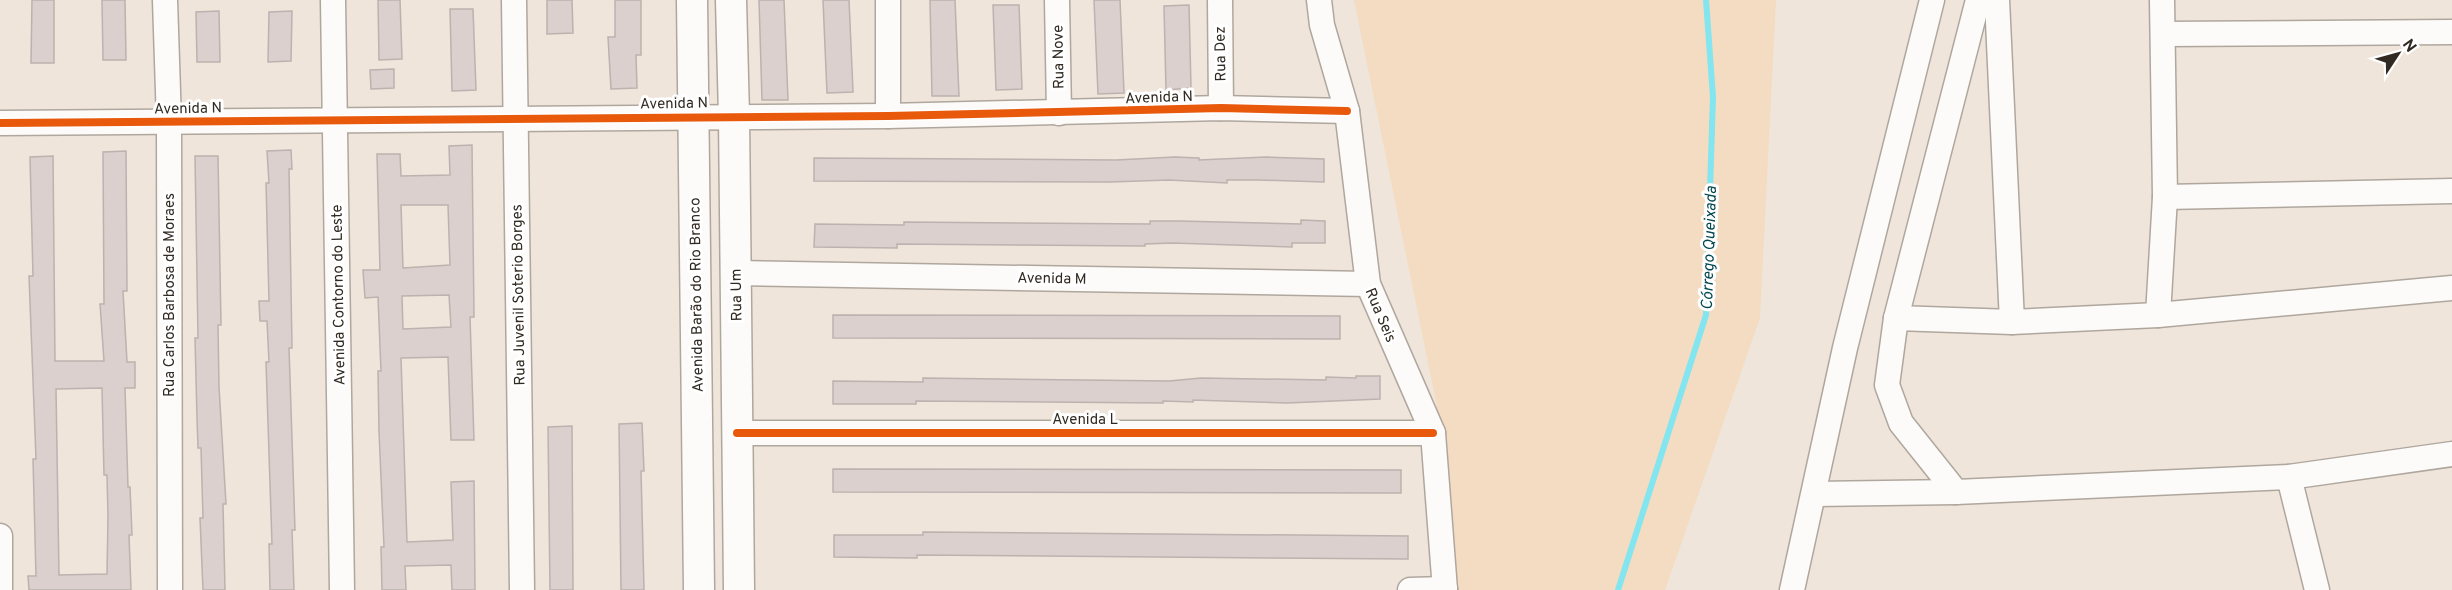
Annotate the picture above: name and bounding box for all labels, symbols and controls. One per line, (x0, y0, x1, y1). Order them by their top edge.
north arrow (2368, 24, 2428, 84)
street label: Rua Nove (1049, 25, 1070, 89)
street label: Rua Dez (1212, 26, 1231, 82)
text: N (2397, 36, 2420, 57)
street label: Avenida N (1125, 88, 1193, 109)
street label: Avenida N (640, 94, 708, 115)
street label: Avenida N (154, 99, 222, 120)
water label: Córrego Queixada (1698, 185, 1722, 310)
street label: Rua Carlos Barbosa de Moraes (161, 193, 180, 397)
street label: Avenida Barão do Rio Branco (686, 197, 709, 393)
street label: Avenida Contorno do Leste (328, 204, 351, 386)
street label: Rua Juvenil Soterio Borges (508, 204, 531, 386)
street label: Rua Um (728, 268, 747, 322)
street label: Avenida M (1017, 269, 1087, 290)
street label: Rua Seis (1360, 285, 1400, 346)
street label: Avenida L (1052, 411, 1118, 430)

